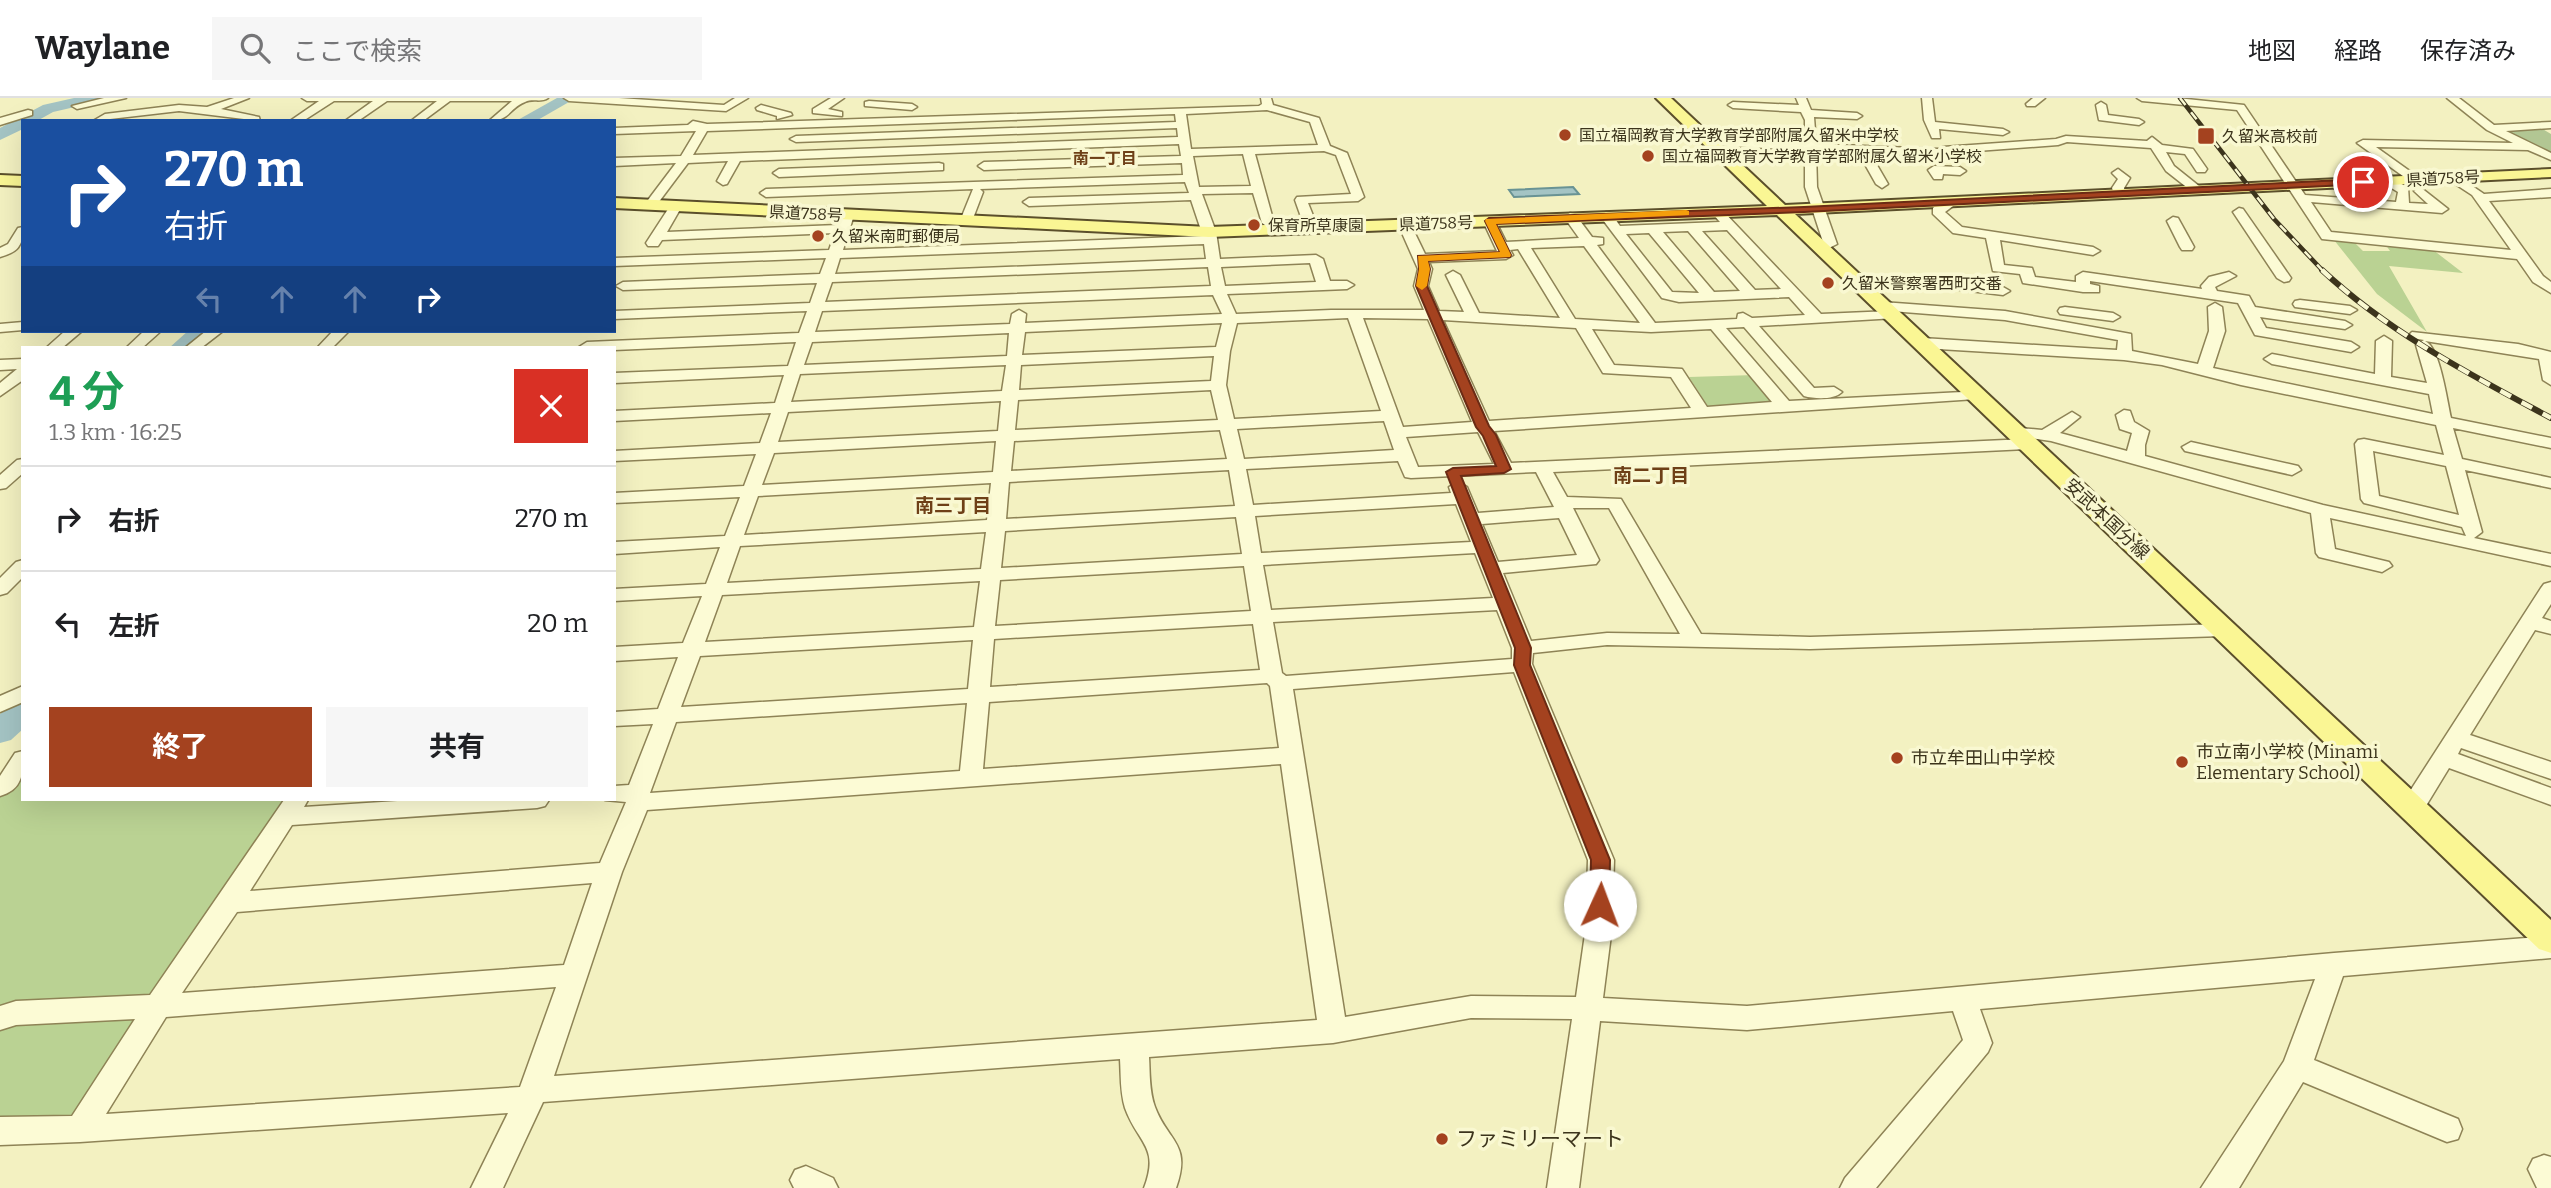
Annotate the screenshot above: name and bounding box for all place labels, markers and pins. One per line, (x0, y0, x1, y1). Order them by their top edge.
place label: 国立福岡教育大学教育学部附属久留米中学校 (1579, 126, 1899, 145)
marker: 久留米高校前 (2196, 126, 2216, 146)
marker: 国立福岡教育大学教育学部附属久留米中学校 (1557, 127, 1573, 143)
place label: 久留米高校前 (2222, 127, 2318, 146)
place label: 国立福岡教育大学教育学部附属久留米小学校 (1662, 147, 1982, 166)
marker: 国立福岡教育大学教育学部附属久留米小学校 (1640, 148, 1656, 164)
pin (2333, 152, 2393, 212)
place label: 保育所草康園 (1268, 216, 1364, 235)
marker: 保育所草康園 (1246, 217, 1262, 233)
place label: 久留米南町郵便局 (832, 227, 960, 246)
marker: 久留米南町郵便局 (810, 228, 826, 244)
place label: 久留米警察署西町交番 (1842, 274, 2002, 293)
marker: 久留米警察署西町交番 (1820, 275, 1836, 291)
place label: 市立南小学校 (Minami Elementary School) (2196, 741, 2378, 784)
place label: 市立牟田山中学校 (1911, 747, 2055, 769)
marker: 市立牟田山中学校 (1889, 750, 1905, 766)
marker: 市立南小学校 (Minami Elementary School) (2174, 754, 2190, 770)
place label: ファミリーマート (1456, 1126, 1624, 1152)
marker: ファミリーマート (1434, 1131, 1450, 1147)

